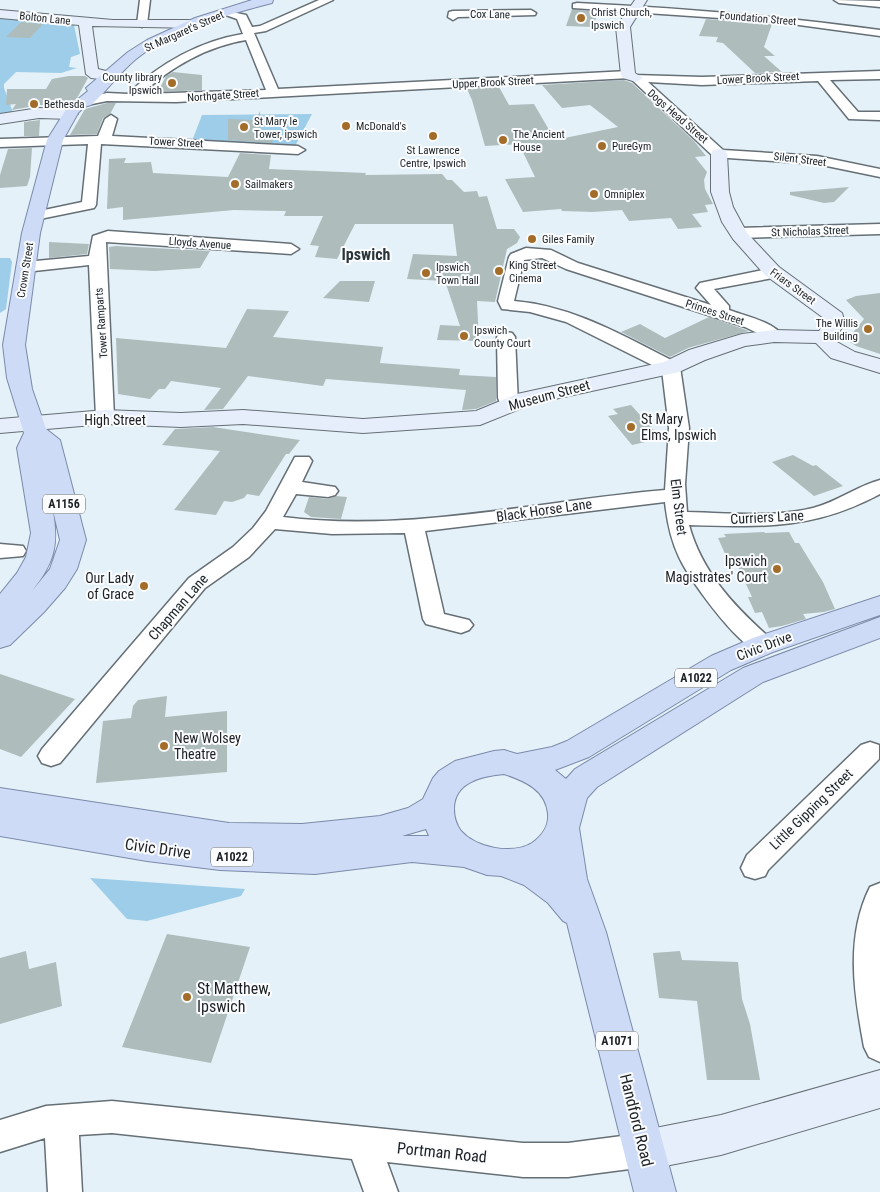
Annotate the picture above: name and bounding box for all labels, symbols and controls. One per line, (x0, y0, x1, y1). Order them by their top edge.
place label: Christ Church, Ipswich (591, 6, 652, 32)
street label: St Margaret's Street (143, 8, 226, 55)
street label: Cox Lane (470, 8, 510, 21)
street label: Bolton Lane (19, 9, 71, 28)
street label: Foundation Street (719, 9, 797, 28)
marker: Christ Church, Ipswich (575, 12, 587, 24)
street label: Lower Brook Street (717, 70, 800, 87)
place label: County library Ipswich (102, 71, 162, 97)
street label: Upper Brook Street (452, 74, 534, 91)
marker: County library Ipswich (166, 77, 178, 89)
street label: Northgate Street (187, 87, 259, 104)
street label: Dogs Head Street (645, 87, 711, 146)
marker: Bethesda (28, 98, 40, 110)
place label: Bethesda (44, 98, 85, 111)
place label: St Mary le Tower, ipswich (254, 115, 317, 141)
marker: McDonald's (340, 120, 352, 132)
place label: McDonald's (356, 120, 406, 133)
marker: St Mary le Tower, ipswich (238, 121, 250, 133)
place label: The Ancient House (513, 128, 565, 154)
marker: St Lawrence Centre, Ipswich (427, 130, 439, 142)
marker: The Ancient House (497, 134, 509, 146)
street label: Tower Street (148, 135, 204, 150)
marker: PureGym (596, 140, 608, 152)
place label: PureGym (612, 140, 651, 153)
place label: St Lawrence Centre, Ipswich (400, 144, 466, 170)
street label: Silent Street (773, 150, 827, 169)
marker: Sailmakers (229, 178, 241, 190)
place label: Sailmakers (245, 178, 293, 191)
marker: Omniplex (588, 188, 600, 200)
place label: Omniplex (604, 188, 645, 201)
street label: St Nicholas Street (771, 224, 849, 239)
marker: Giles Family (526, 233, 538, 245)
place label: Giles Family (542, 233, 595, 246)
street label: Lloyds Avenue (168, 235, 232, 252)
street label: Crown Street (15, 242, 36, 299)
district label: Ipswich (342, 245, 391, 264)
place label: King Street Cinema (509, 259, 557, 285)
place label: Ipswich Town Hall (436, 261, 479, 287)
marker: King Street Cinema (493, 265, 505, 277)
street label: Friars Street (767, 266, 818, 307)
marker: Ipswich Town Hall (420, 267, 432, 279)
street label: Tower Ramparts (93, 287, 110, 359)
street label: Princes Street (684, 297, 746, 328)
place label: The Willis Building (816, 317, 858, 343)
marker: The Willis Building (862, 323, 874, 335)
place label: Ipswich County Court (474, 324, 531, 350)
marker: Ipswich County Court (458, 330, 470, 342)
street label: Museum Street (507, 376, 591, 414)
place label: St Mary Elms, Ipswich (641, 411, 716, 443)
street label: High Street (84, 412, 146, 428)
marker: St Mary Elms, Ipswich (625, 421, 637, 433)
street label: Elm Street (668, 478, 690, 536)
road number: A1156 (43, 494, 85, 514)
street label: Black Horse Lane (495, 495, 593, 525)
street label: Curriers Lane (730, 507, 805, 527)
place label: Ipswich Magistrates' Court (665, 553, 767, 585)
marker: Ipswich Magistrates' Court (771, 563, 783, 575)
place label: Our Lady of Grace (85, 570, 134, 602)
street label: Chapman Lane (145, 570, 211, 643)
marker: Our Lady of Grace (138, 580, 150, 592)
street label: Civic Drive (734, 628, 794, 664)
road number: A1022 (675, 668, 717, 688)
place label: New Wolsey Theatre (174, 730, 241, 762)
marker: New Wolsey Theatre (158, 740, 170, 752)
street label: Little Gipping Street (766, 765, 856, 853)
street label: Civic Drive (124, 834, 192, 863)
road number: A1022 (211, 848, 253, 866)
place label: St Matthew, Ipswich (197, 979, 271, 1016)
marker: St Matthew, Ipswich (181, 991, 193, 1003)
road number: A1071 (596, 1032, 638, 1050)
street label: Handford Road (616, 1072, 657, 1168)
street label: Portman Road (396, 1138, 488, 1167)

